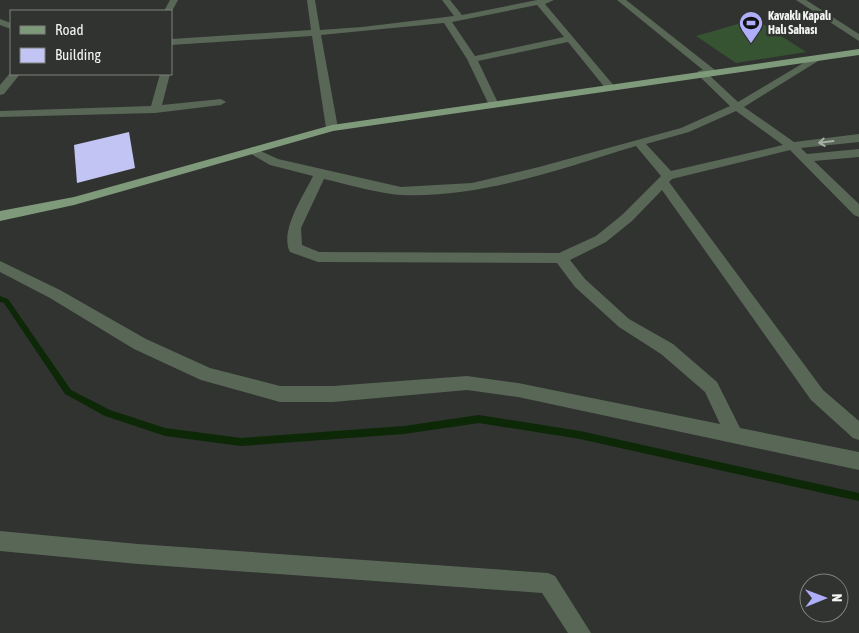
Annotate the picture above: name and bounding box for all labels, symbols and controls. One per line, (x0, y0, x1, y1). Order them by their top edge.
place label: Kavaklı Kapalı Halı Sahası (768, 9, 831, 37)
legend (10, 10, 172, 75)
sports icon: Kavaklı Kapalı Halı Sahası (738, 10, 764, 44)
text: Road (55, 21, 84, 38)
text: Building (55, 46, 101, 63)
one-way arrow (818, 137, 834, 147)
north arrow (799, 573, 849, 623)
text: N (829, 594, 845, 602)

